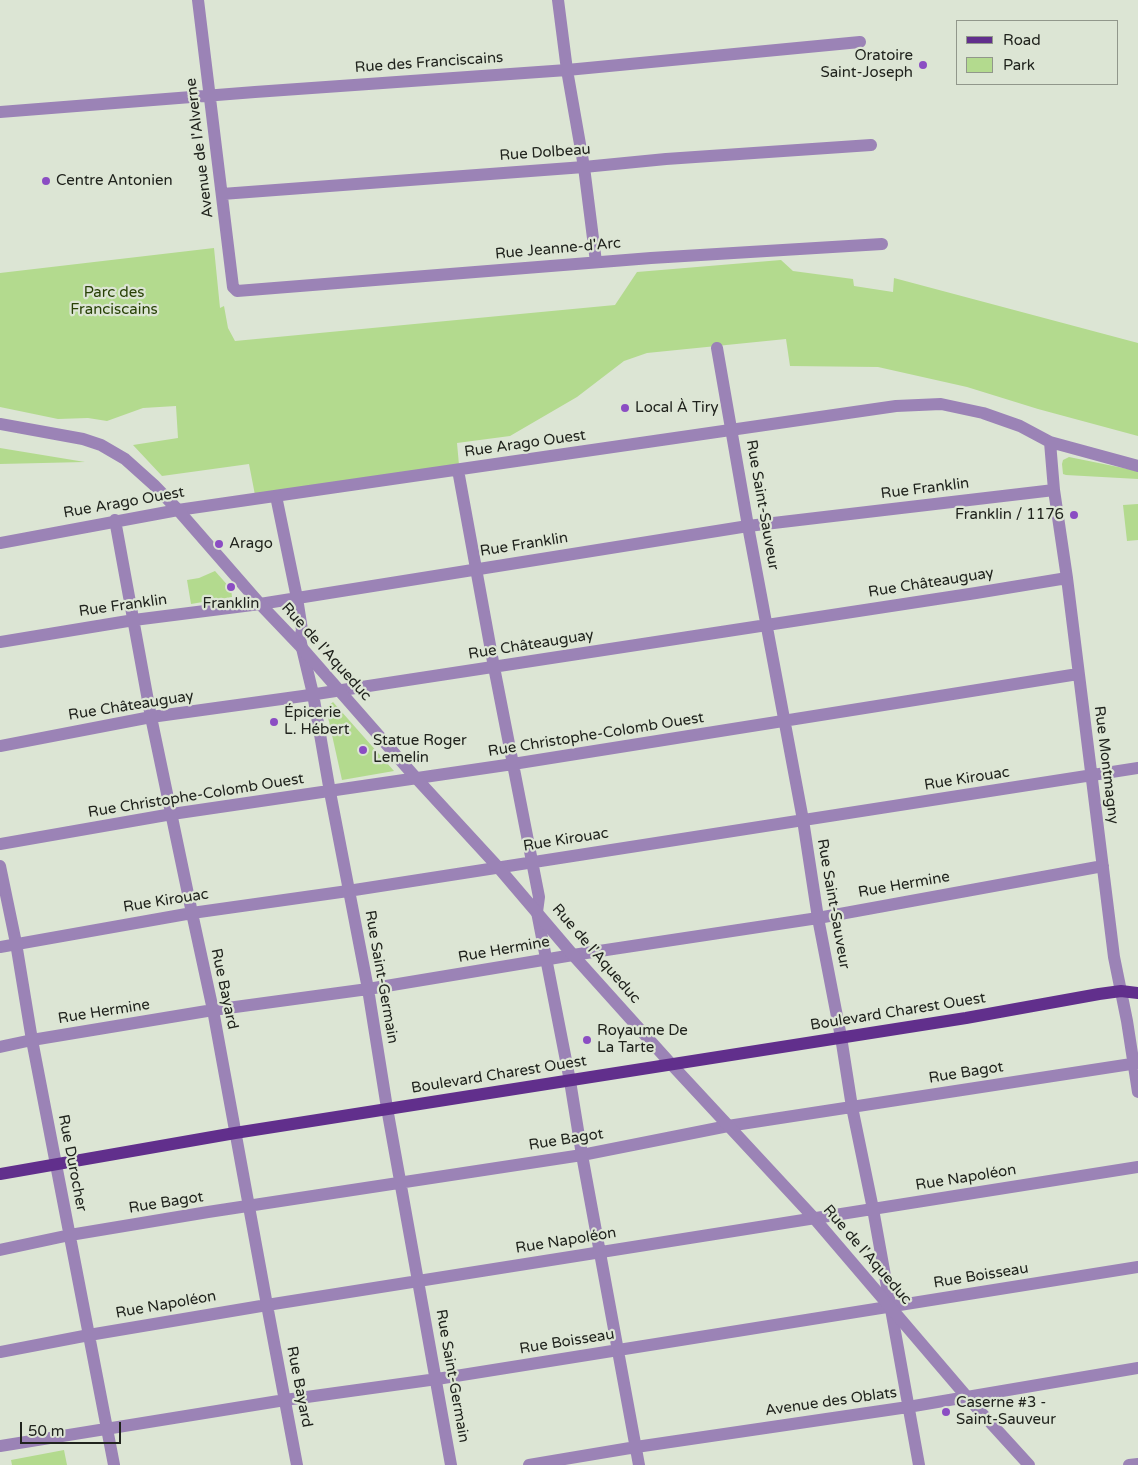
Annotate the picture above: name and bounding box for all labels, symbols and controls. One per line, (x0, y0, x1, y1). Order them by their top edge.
legend (956, 20, 1118, 85)
text: Road (1003, 31, 1041, 49)
place label: Oratoire Saint-Joseph (820, 47, 913, 82)
street label: Rue des Franciscains (354, 49, 504, 77)
text: Park (1003, 56, 1035, 74)
marker: Oratoire Saint-Joseph (917, 59, 929, 71)
street label: Avenue de l'Alverne (182, 77, 218, 219)
street label: Rue Dolbeau (499, 141, 591, 165)
place label: Centre Antonien (56, 172, 173, 190)
marker: Centre Antonien (40, 175, 52, 187)
street label: Rue Jeanne-d'Arc (494, 235, 622, 263)
park label: Parc des Franciscains (70, 284, 158, 319)
place label: Local À Tiry (635, 399, 718, 417)
marker: Local À Tiry (619, 402, 631, 414)
street label: Rue Arago Ouest (463, 427, 587, 461)
street label: Rue Saint-Sauveur (742, 438, 782, 572)
street label: Rue Franklin (880, 475, 970, 503)
street label: Rue Arago Ouest (62, 483, 186, 523)
place label: Franklin / 1176 (955, 506, 1064, 524)
marker: Franklin / 1176 (1068, 509, 1080, 521)
street label: Rue Franklin (479, 529, 569, 561)
place label: Arago (229, 535, 273, 553)
marker: Arago (213, 538, 225, 550)
street label: Rue Châteauguay (867, 564, 995, 602)
marker: Franklin (225, 581, 237, 593)
street label: Rue Franklin (78, 591, 168, 621)
place label: Franklin (203, 595, 259, 613)
street label: Rue de l'Aqueduc (277, 599, 375, 705)
street label: Rue Châteauguay (467, 626, 595, 664)
street label: Rue Châteauguay (67, 687, 195, 725)
place label: Épicerie L. Hébert (284, 704, 349, 739)
street label: Rue Montmagny (1090, 705, 1122, 825)
street label: Rue Christophe-Colomb Ouest (487, 709, 705, 761)
marker: Épicerie L. Hébert (268, 716, 280, 728)
place label: Statue Roger Lemelin (373, 732, 467, 767)
marker: Statue Roger Lemelin (357, 744, 369, 756)
street label: Rue Kirouac (923, 763, 1011, 795)
street label: Rue Christophe-Colomb Ouest (87, 770, 305, 822)
street label: Rue Kirouac (522, 824, 610, 856)
street label: Rue Saint-Sauveur (813, 837, 853, 971)
street label: Rue Hermine (857, 868, 951, 902)
street label: Rue Kirouac (122, 885, 210, 917)
street label: Rue de l'Aqueduc (548, 901, 644, 1007)
street label: Rue Saint-Germain (360, 909, 402, 1045)
street label: Rue Hermine (457, 933, 551, 967)
street label: Rue Bayard (207, 947, 241, 1031)
street label: Boulevard Charest Ouest (809, 989, 987, 1035)
street label: Rue Hermine (57, 996, 151, 1028)
place label: Royaume De La Tarte (597, 1022, 688, 1057)
marker: Royaume De La Tarte (581, 1034, 593, 1046)
street label: Boulevard Charest Ouest (410, 1052, 588, 1098)
street label: Rue Bagot (927, 1058, 1005, 1088)
street label: Rue Durocher (54, 1113, 90, 1213)
street label: Rue Bagot (527, 1125, 605, 1155)
street label: Rue Napoléon (914, 1161, 1018, 1195)
street label: Rue Bagot (127, 1188, 205, 1218)
street label: Rue de l'Aqueduc (819, 1202, 915, 1308)
street label: Rue Napoléon (514, 1224, 618, 1258)
street label: Rue Boisseau (932, 1260, 1030, 1292)
street label: Rue Napoléon (114, 1287, 218, 1323)
street label: Rue Saint-Germain (431, 1308, 473, 1444)
street label: Rue Boisseau (518, 1326, 616, 1358)
street label: Rue Bayard (282, 1345, 316, 1429)
street label: Avenue des Oblats (764, 1384, 898, 1420)
place label: Caserne #3 - Saint-Sauveur (956, 1394, 1056, 1429)
marker: Caserne #3 - Saint-Sauveur (940, 1406, 952, 1418)
scale bar (22, 1412, 124, 1444)
text: 50 m (28, 1422, 65, 1440)

